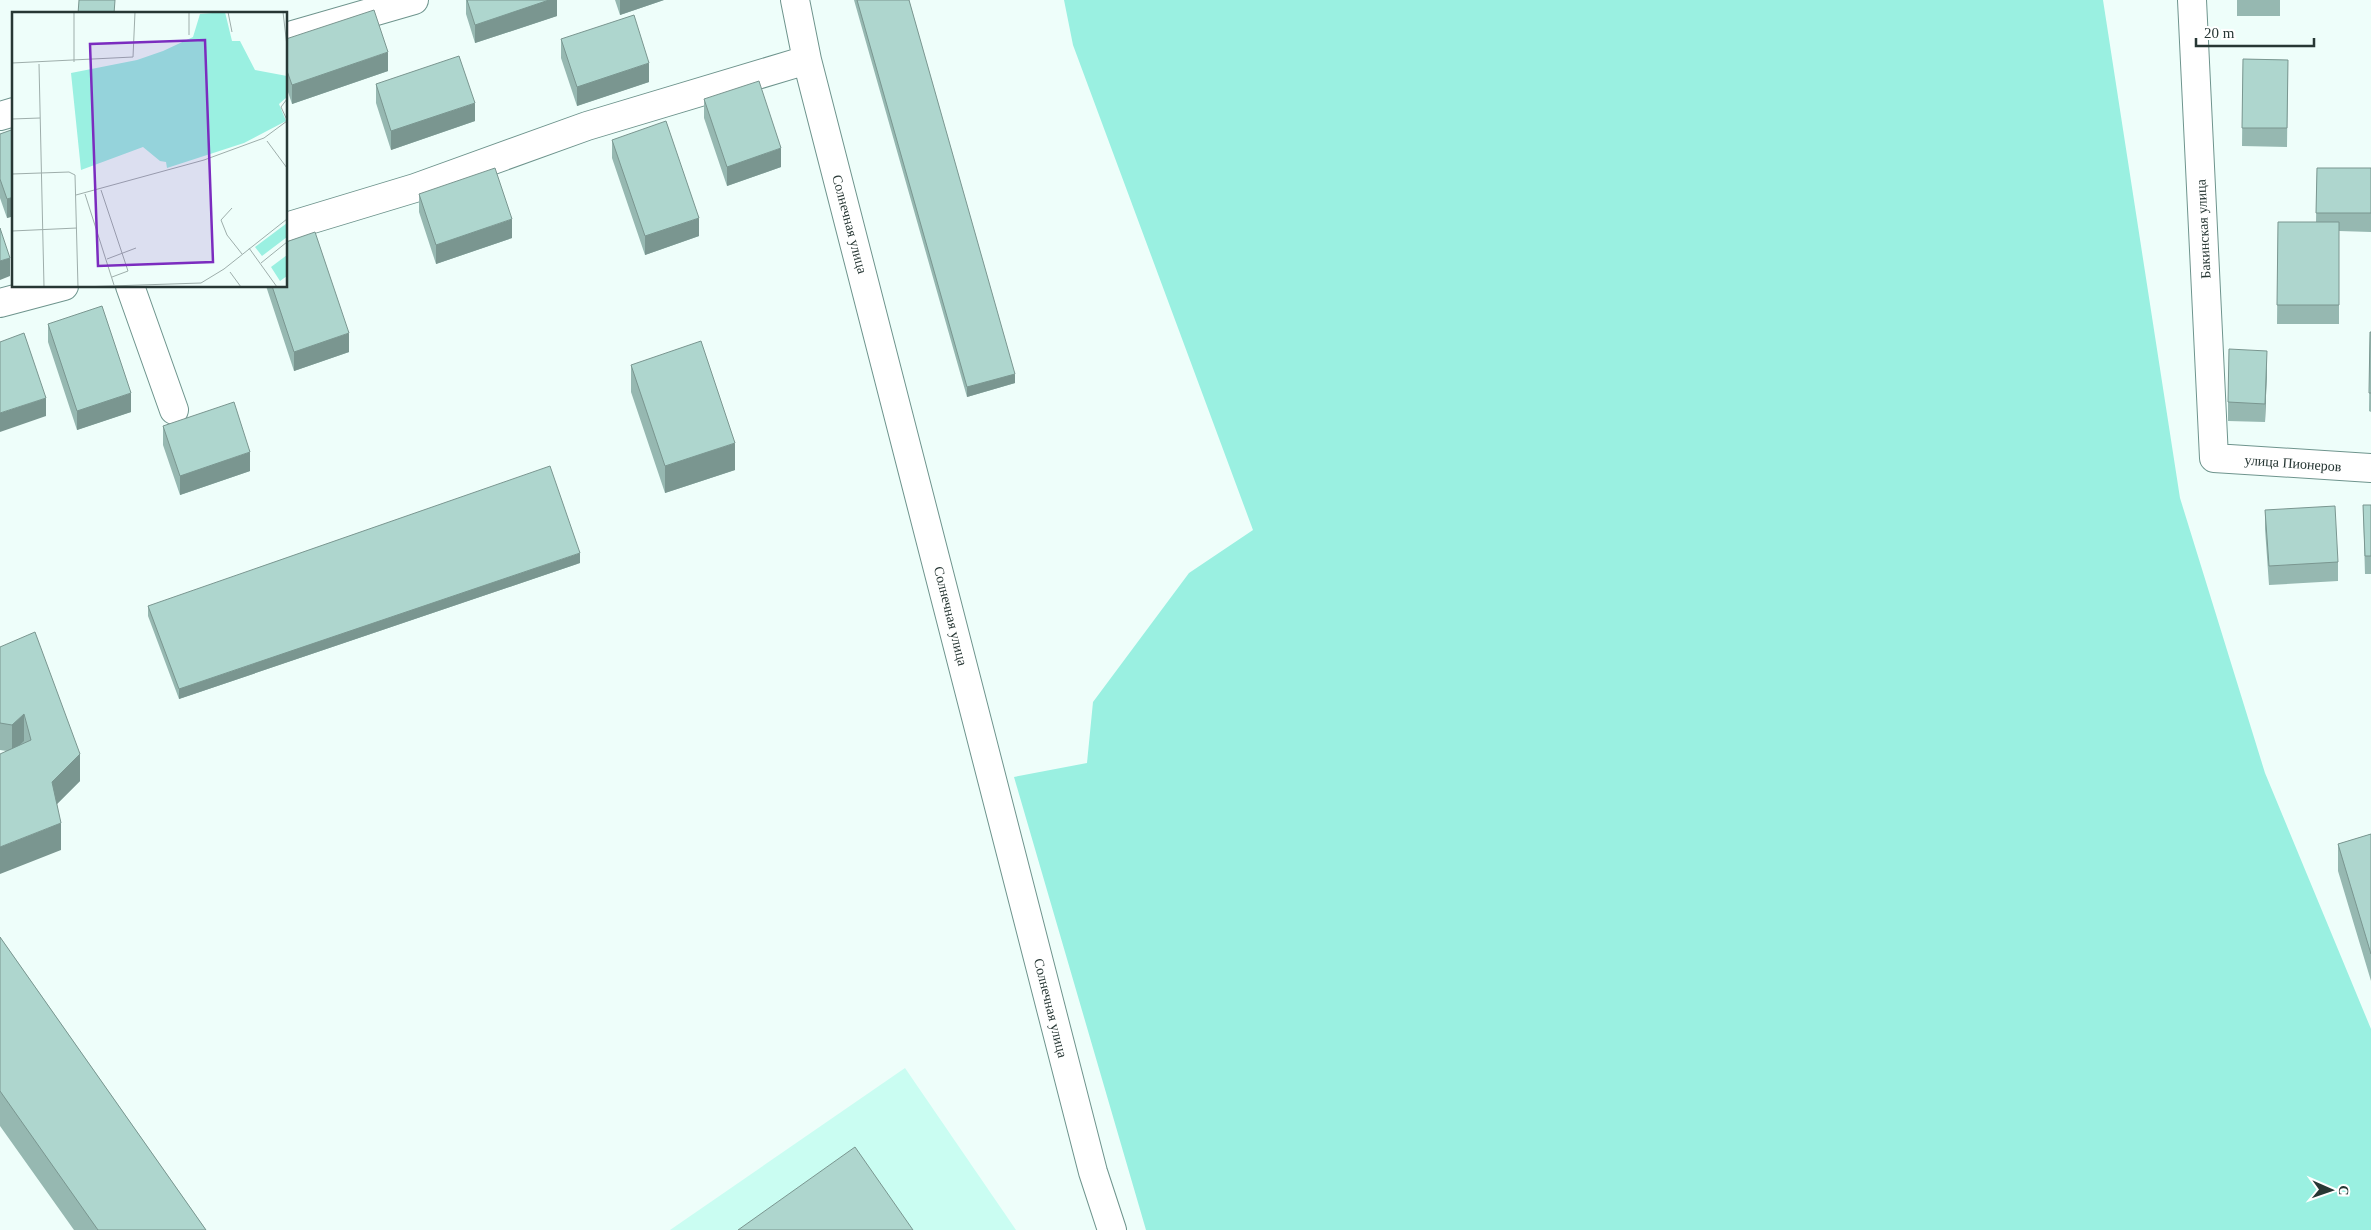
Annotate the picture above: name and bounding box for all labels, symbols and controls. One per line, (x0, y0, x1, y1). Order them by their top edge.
inset map (12, 12, 288, 288)
scale bar (2196, 15, 2314, 47)
text: 20 m (2204, 25, 2235, 41)
street label: Солнечная улица (829, 173, 870, 276)
street label: Бакинская улица (2193, 178, 2214, 279)
street label: улица Пионеров (2244, 453, 2342, 474)
street label: Солнечная улица (931, 565, 970, 668)
street label: Солнечная улица (1031, 957, 1070, 1060)
north arrow (2306, 1165, 2356, 1215)
text: С (2336, 1185, 2351, 1196)

